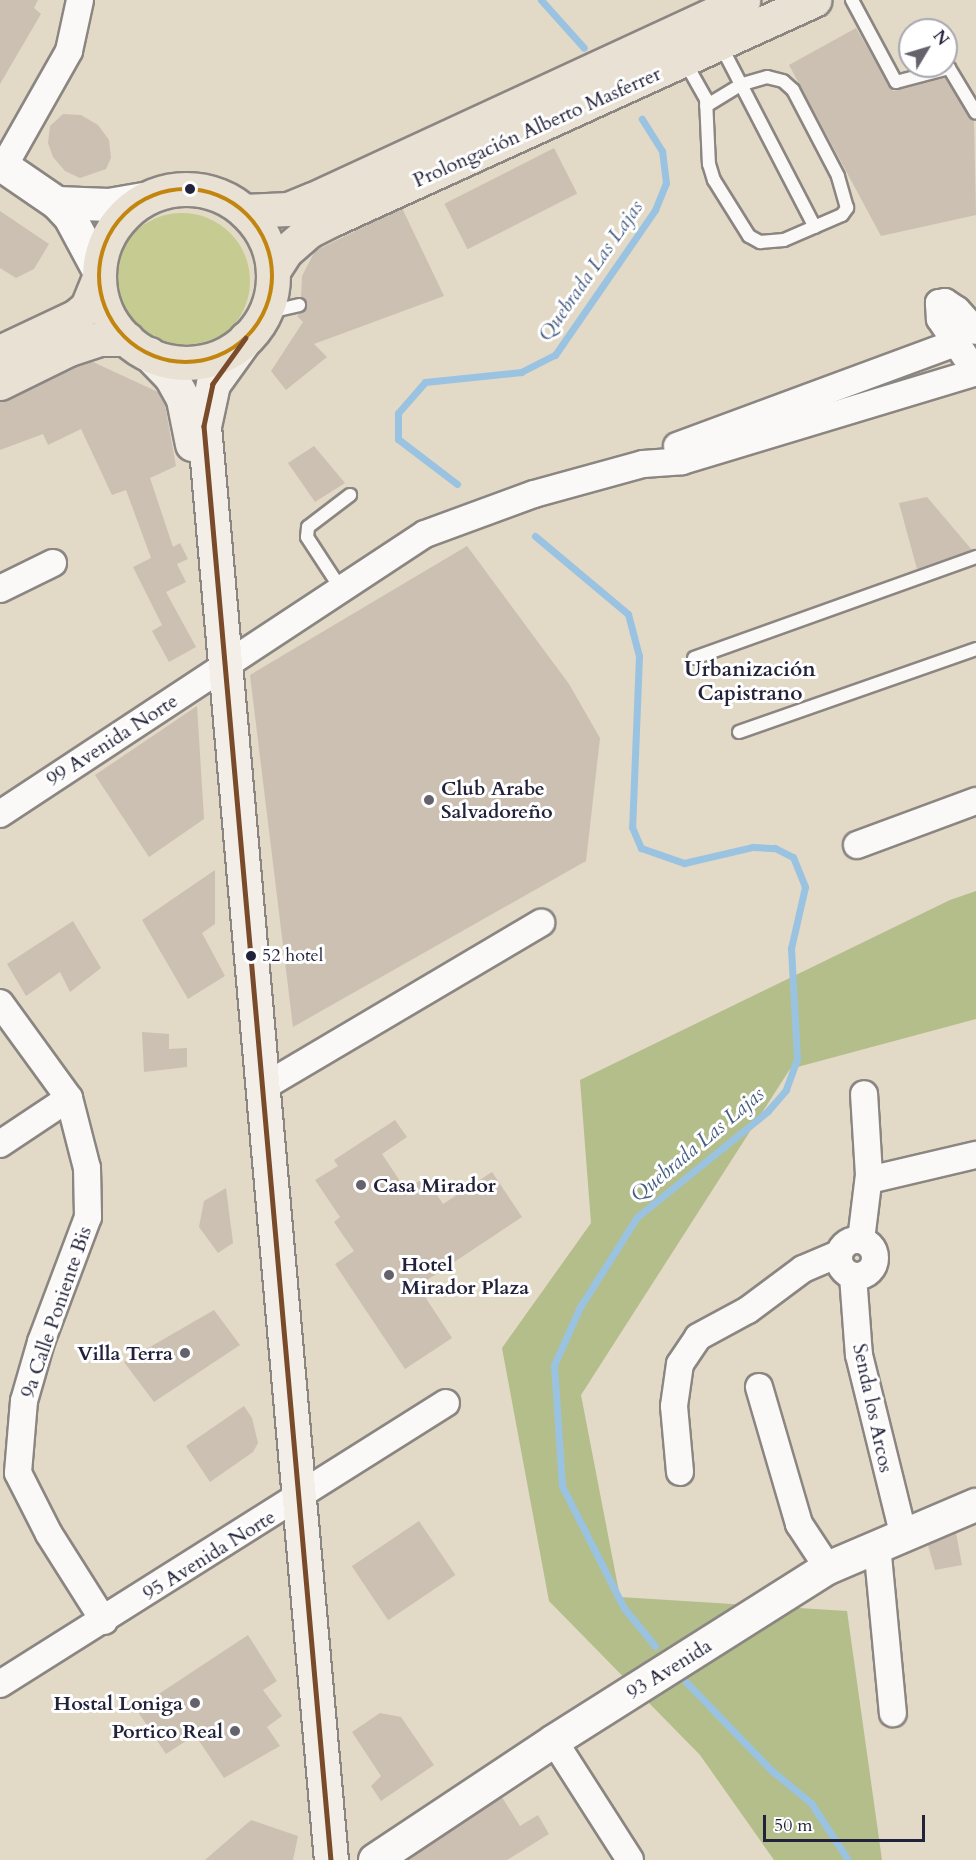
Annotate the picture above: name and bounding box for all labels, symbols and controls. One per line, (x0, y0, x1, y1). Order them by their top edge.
north arrow (898, 18, 958, 78)
text: N (928, 26, 954, 50)
street label: Prolongación Alberto Masferrer (409, 61, 665, 193)
unlabelled marker (184, 183, 196, 195)
water label: Quebrada Las Lajas (533, 196, 649, 346)
district label: Urbanización Capistrano (684, 657, 816, 707)
street label: 99 Avenida Norte (42, 689, 182, 791)
place label: Club Arabe Salvadoreño (441, 777, 553, 824)
marker: Club Arabe Salvadoreño (422, 793, 436, 807)
place label: 52 hotel (262, 945, 323, 967)
marker: 52 hotel (245, 950, 257, 962)
water label: Quebrada Las Lajas (626, 1082, 770, 1208)
place label: Casa Mirador (373, 1173, 496, 1197)
marker: Casa Mirador (354, 1178, 368, 1192)
street label: 9a Calle Poniente Bis (15, 1223, 97, 1401)
place label: Hotel Mirador Plaza (401, 1252, 529, 1299)
marker: Hotel Mirador Plaza (382, 1268, 396, 1282)
place label: Villa Terra (77, 1341, 173, 1365)
street label: Senda los Arcos (848, 1341, 898, 1475)
marker: Villa Terra (178, 1346, 192, 1360)
street label: 95 Avenida Norte (138, 1505, 280, 1605)
street label: 93 Avenida (622, 1634, 716, 1704)
place label: Hostal Loniga (54, 1691, 183, 1715)
marker: Hostal Loniga (188, 1696, 202, 1710)
place label: Portico Real (112, 1719, 223, 1743)
marker: Portico Real (228, 1724, 242, 1738)
scale bar (766, 1803, 928, 1841)
text: 50 m (774, 1813, 813, 1838)

